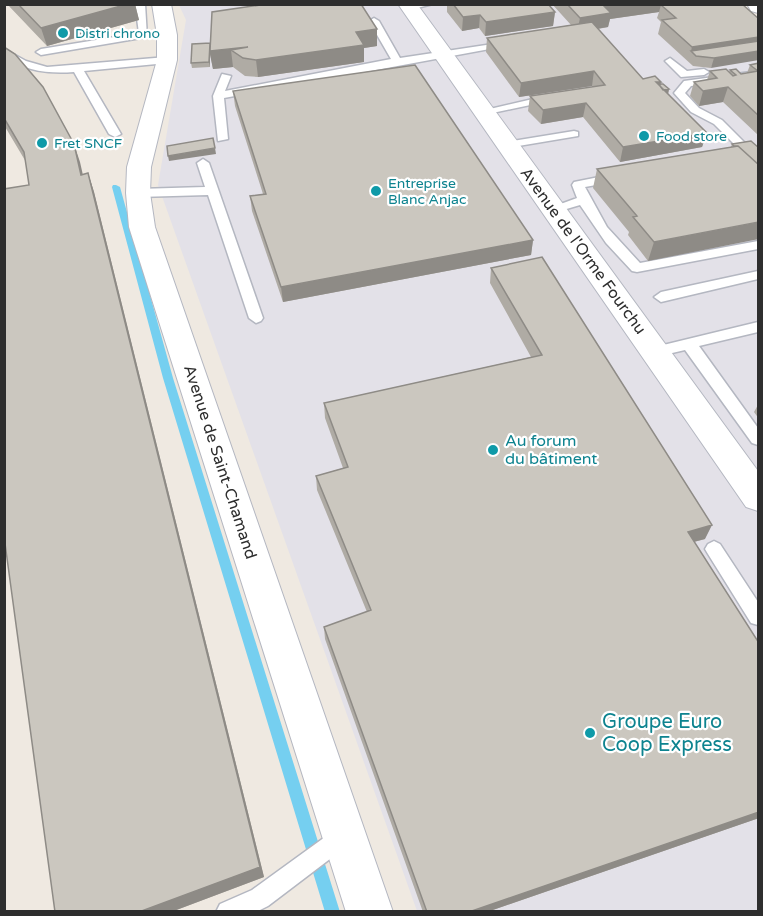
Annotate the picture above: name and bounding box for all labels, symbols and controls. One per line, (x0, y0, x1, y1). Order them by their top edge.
place label: Distri chrono (75, 25, 160, 42)
marker: Distri chrono (56, 26, 70, 40)
place label: Food store (656, 128, 727, 145)
marker: Food store (637, 129, 651, 143)
place label: Fret SNCF (54, 135, 123, 152)
marker: Fret SNCF (35, 136, 49, 150)
street label: Avenue de l'Orme Fourchu (516, 164, 650, 338)
place label: Entreprise Blanc Anjac (388, 175, 466, 208)
marker: Entreprise Blanc Anjac (369, 184, 383, 198)
street label: Avenue de Saint-Chamand (179, 362, 261, 562)
place label: Au forum du bâtiment (505, 431, 597, 469)
marker: Au forum du bâtiment (486, 443, 500, 457)
place label: Groupe Euro Coop Express (602, 710, 732, 757)
marker: Groupe Euro Coop Express (583, 726, 597, 740)

